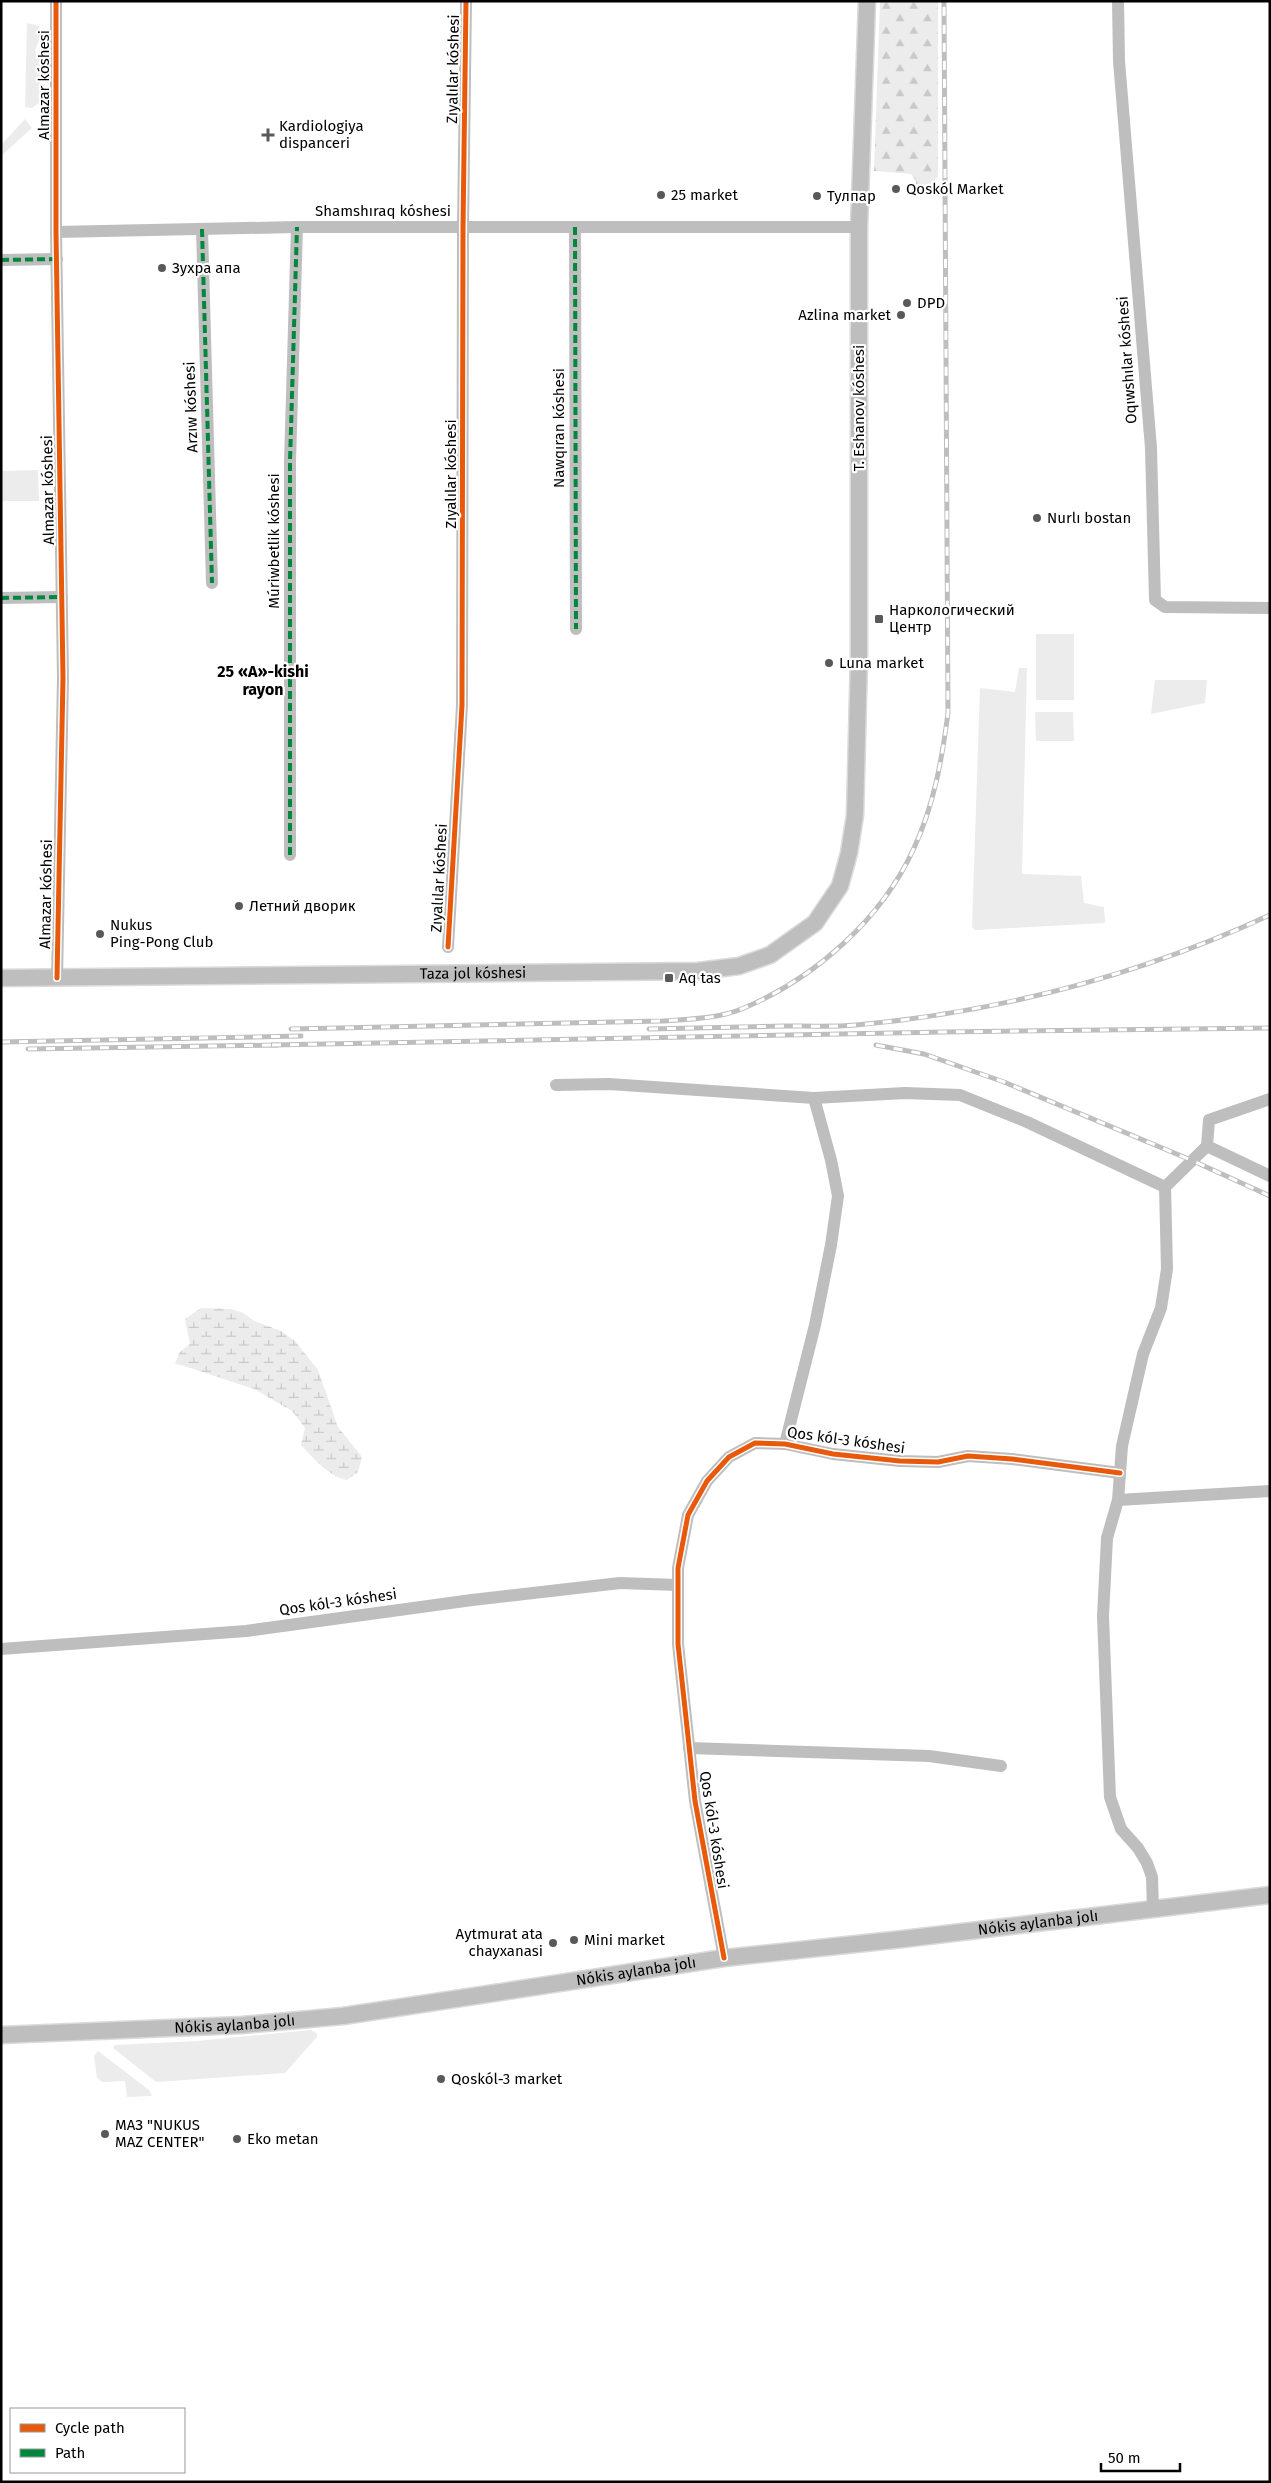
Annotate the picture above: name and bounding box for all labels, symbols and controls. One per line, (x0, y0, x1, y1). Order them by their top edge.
street label: Zıyalılar kóshesi (443, 14, 463, 124)
street label: Almazar kóshesi (35, 30, 53, 140)
place label: Kardiologiya dispanceri (279, 117, 364, 152)
marker: Kardiologiya dispanceri (261, 128, 275, 142)
place label: Qoskól Market (906, 180, 1004, 198)
marker: Qoskól Market (890, 183, 902, 195)
place label: 25 market (671, 186, 738, 204)
place label: Тулпар (827, 187, 876, 205)
marker: 25 market (655, 189, 667, 201)
marker: Тулпар (811, 190, 823, 202)
street label: Shamshıraq kóshesi (315, 202, 451, 220)
place label: Зухра апа (172, 259, 241, 277)
marker: Зухра апа (156, 262, 168, 274)
place label: DPD (917, 294, 945, 312)
street label: Oqıwshılar kóshesi (1114, 295, 1140, 425)
marker: DPD (901, 297, 913, 309)
place label: Azlina market (798, 306, 892, 324)
marker: Azlina market (895, 309, 907, 321)
street label: T. Eshanov kóshesi (850, 345, 868, 471)
street label: Arzıw kóshesi (180, 361, 202, 453)
street label: Nawqıran kóshesi (550, 368, 568, 488)
street label: Zıyalılar kóshesi (442, 419, 460, 529)
street label: Almazar kóshesi (38, 435, 58, 545)
street label: Múriwbetlik kóshesi (265, 473, 283, 609)
place label: Nurlı bostan (1047, 509, 1131, 527)
marker: Nurlı bostan (1031, 512, 1043, 524)
place label: Наркологический Центр (889, 601, 1015, 636)
marker: Наркологический Центр (873, 613, 885, 625)
place label: Luna market (839, 654, 924, 672)
marker: Luna market (823, 657, 835, 669)
district label: 25 «A»-kishi rayon (217, 662, 309, 699)
street label: Zıyalılar kóshesi (427, 823, 451, 933)
street label: Almazar kóshesi (36, 839, 56, 949)
place label: Летний дворик (249, 897, 356, 915)
marker: Летний дворик (233, 900, 245, 912)
place label: Nukus Ping-Pong Club (110, 916, 213, 951)
marker: Nukus Ping-Pong Club (94, 928, 106, 940)
street label: Taza jol kóshesi (420, 964, 526, 983)
place label: Aq tas (679, 969, 721, 987)
marker: Aq tas (663, 972, 675, 984)
street label: Qos kól-3 kóshesi (786, 1423, 906, 1457)
street label: Qos kól-3 kóshesi (278, 1585, 398, 1619)
street label: Qos kól-3 kóshesi (696, 1770, 732, 1890)
street label: Nókis aylanba jolı (977, 1907, 1099, 1939)
place label: Aytmurat ata chayxanasi (456, 1925, 543, 1960)
place label: Mini market (584, 1931, 665, 1949)
marker: Mini market (568, 1934, 580, 1946)
marker: Aytmurat ata chayxanasi (547, 1937, 559, 1949)
street label: Nókis aylanba jolı (575, 1953, 697, 1989)
street label: Nókis aylanba jolı (174, 2011, 296, 2037)
place label: Qoskól-3 market (451, 2070, 563, 2088)
marker: Qoskól-3 market (435, 2073, 447, 2085)
place label: МАЗ "NUKUS MAZ CENTER" (115, 2116, 205, 2151)
marker: МАЗ "NUKUS MAZ CENTER" (99, 2128, 111, 2140)
place label: Eko metan (247, 2130, 319, 2148)
marker: Eko metan (231, 2133, 243, 2145)
legend (10, 2408, 185, 2473)
text: Cycle path (55, 2419, 125, 2437)
scale bar (1101, 2440, 1180, 2472)
text: Path (55, 2444, 85, 2462)
text: 50 m (1108, 2449, 1141, 2467)

